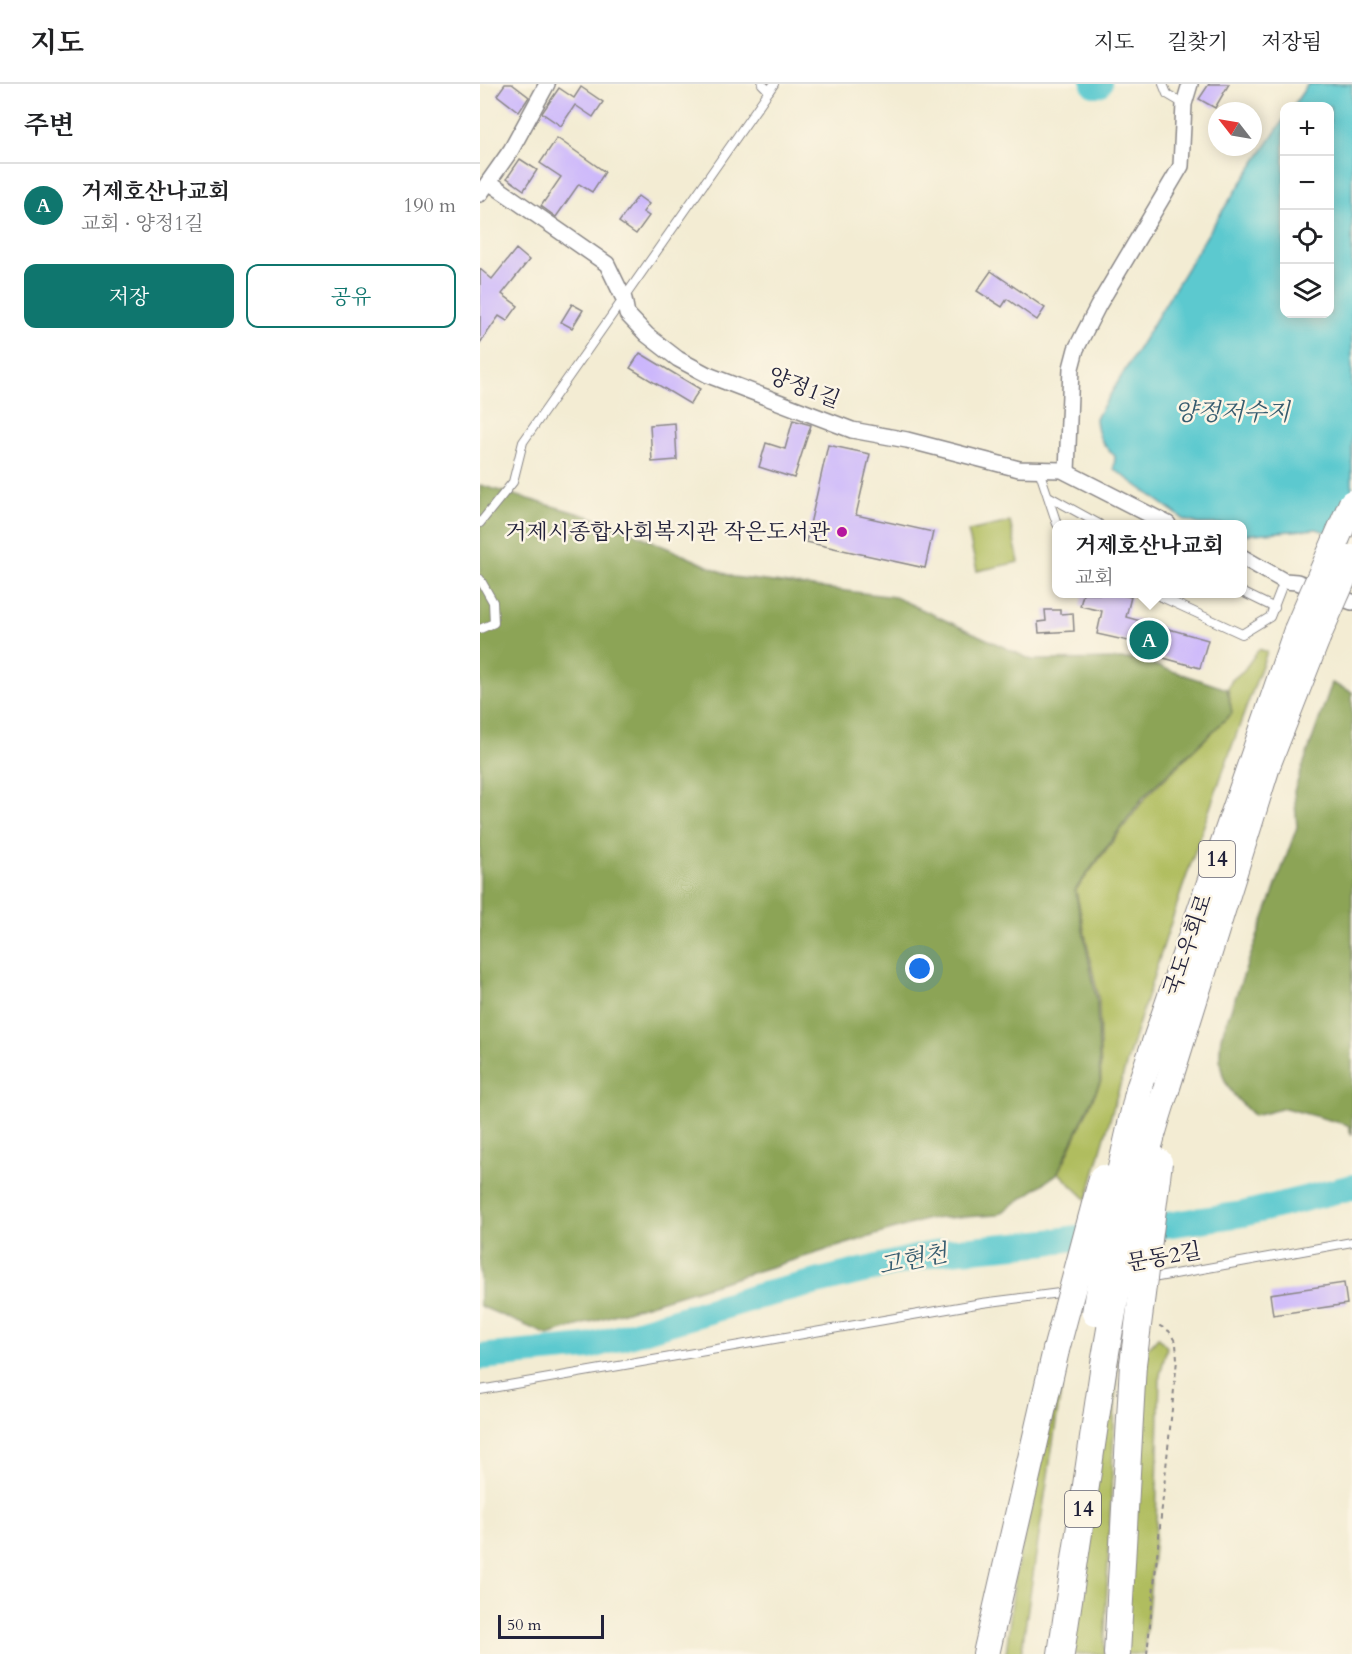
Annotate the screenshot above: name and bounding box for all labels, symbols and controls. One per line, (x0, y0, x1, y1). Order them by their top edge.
text: 지도 (30, 24, 84, 62)
text: 지도 (1094, 28, 1134, 57)
text: 길찾기 (1167, 28, 1228, 57)
text: 저장됨 (1261, 28, 1322, 57)
north arrow (1208, 102, 1262, 156)
map controls (1280, 102, 1334, 318)
button: + (1280, 102, 1334, 156)
text: 주변 (24, 108, 74, 143)
button: − (1280, 156, 1334, 210)
text: 거제호산나교회 (81, 177, 230, 207)
text: A (36, 192, 51, 219)
text: 190 m (403, 192, 456, 219)
text: 교회 · 양정1길 (81, 210, 204, 237)
button: locate (1280, 210, 1334, 264)
button: 저장 (24, 264, 234, 328)
button: 공유 (246, 264, 456, 328)
button: layers (1280, 264, 1334, 318)
street label: 양정1길 (764, 361, 844, 415)
water label: 양정저수지 (1174, 396, 1292, 429)
place label: 거제시종합사회복지관 작은도서관 (505, 517, 831, 547)
popup (1052, 520, 1247, 598)
marker: 거제시종합사회복지관 작은도서관 (835, 525, 849, 539)
text: 거제호산나교회 (1075, 531, 1224, 561)
text: 교회 (1075, 564, 1114, 591)
pin: A (1130, 618, 1168, 662)
road number: 14 (1199, 841, 1235, 877)
street label: 국도우회로 (1157, 890, 1219, 1000)
your location (905, 954, 934, 983)
water label: 고현천 (876, 1236, 952, 1283)
street label: 문동2길 (1124, 1236, 1204, 1278)
road number: 14 (1065, 1491, 1101, 1527)
scale bar (498, 1612, 604, 1640)
text: 50 m (507, 1614, 541, 1636)

